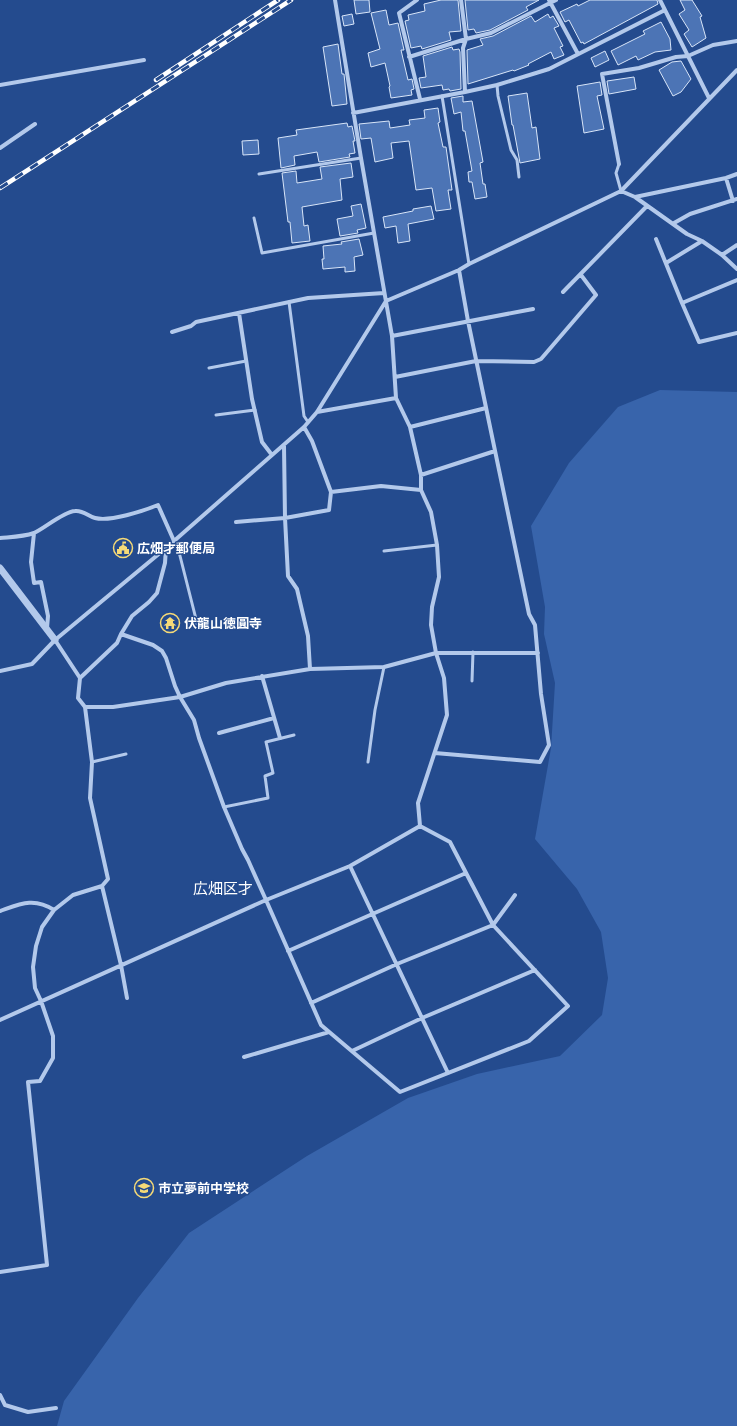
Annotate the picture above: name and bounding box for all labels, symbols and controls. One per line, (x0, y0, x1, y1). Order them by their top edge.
public building icon: 広畑才郵便局 (112, 537, 134, 559)
place label: 広畑才郵便局 (137, 541, 215, 556)
temple icon: 伏龍山徳圓寺 (159, 612, 181, 634)
place label: 伏龍山徳圓寺 (184, 616, 262, 631)
district label: 広畑区才 (193, 880, 253, 898)
school or university icon: 市立夢前中学校 (133, 1177, 155, 1199)
place label: 市立夢前中学校 (158, 1181, 249, 1196)

